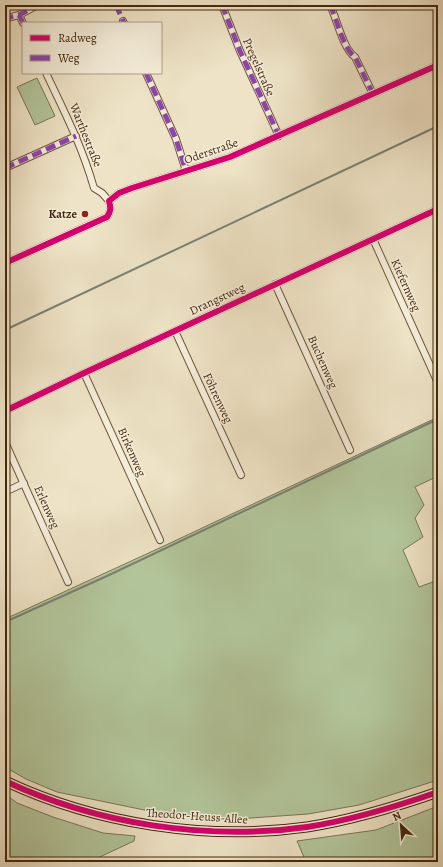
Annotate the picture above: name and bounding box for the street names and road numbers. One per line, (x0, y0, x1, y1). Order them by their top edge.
street label: Pregelstraße (239, 35, 279, 99)
street label: Warthestraße (66, 100, 106, 169)
street label: Oderstraße (182, 134, 240, 168)
street label: Kiefernweg (387, 256, 425, 314)
street label: Drangstweg (187, 279, 247, 319)
street label: Buchenweg (304, 333, 342, 391)
street label: Föhrenweg (199, 370, 237, 426)
street label: Birkenweg (114, 425, 150, 479)
street label: Erlenweg (30, 483, 64, 531)
street label: Theodor-Heuss-Allee (146, 804, 248, 828)

